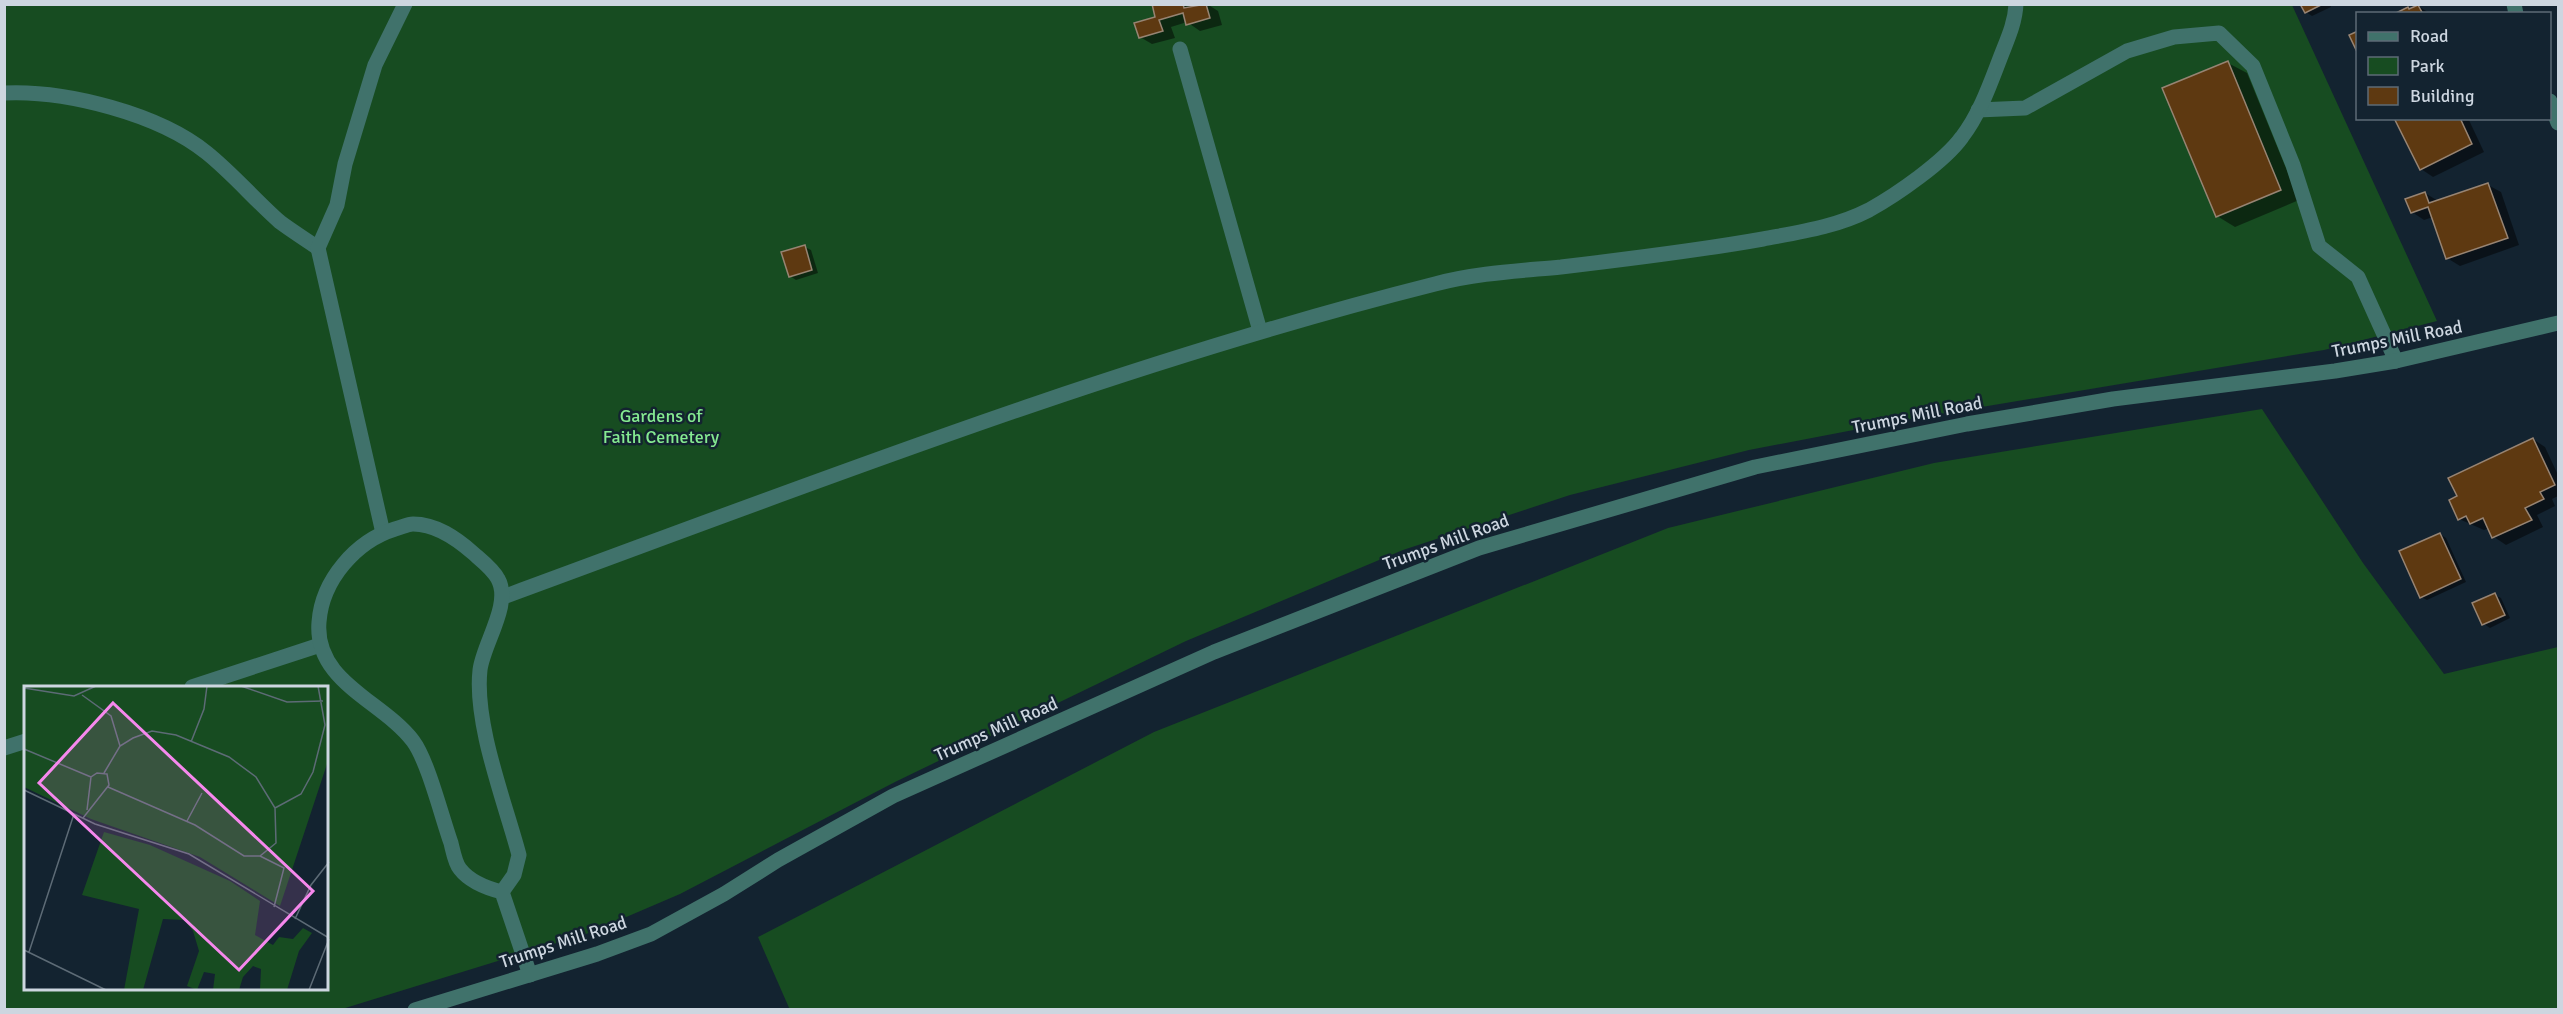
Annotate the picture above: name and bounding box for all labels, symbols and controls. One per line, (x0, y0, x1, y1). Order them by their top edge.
legend (2356, 12, 2551, 120)
text: Road (2410, 25, 2449, 47)
text: Park (2410, 55, 2445, 77)
text: Building (2410, 85, 2474, 107)
street label: Trumps Mill Road (2330, 316, 2464, 362)
street label: Trumps Mill Road (1850, 392, 1984, 438)
park label: Gardens of Faith Cemetery (603, 405, 720, 448)
street label: Trumps Mill Road (1380, 509, 1512, 575)
inset map (24, 686, 328, 990)
street label: Trumps Mill Road (931, 692, 1061, 766)
street label: Trumps Mill Road (497, 911, 629, 973)

